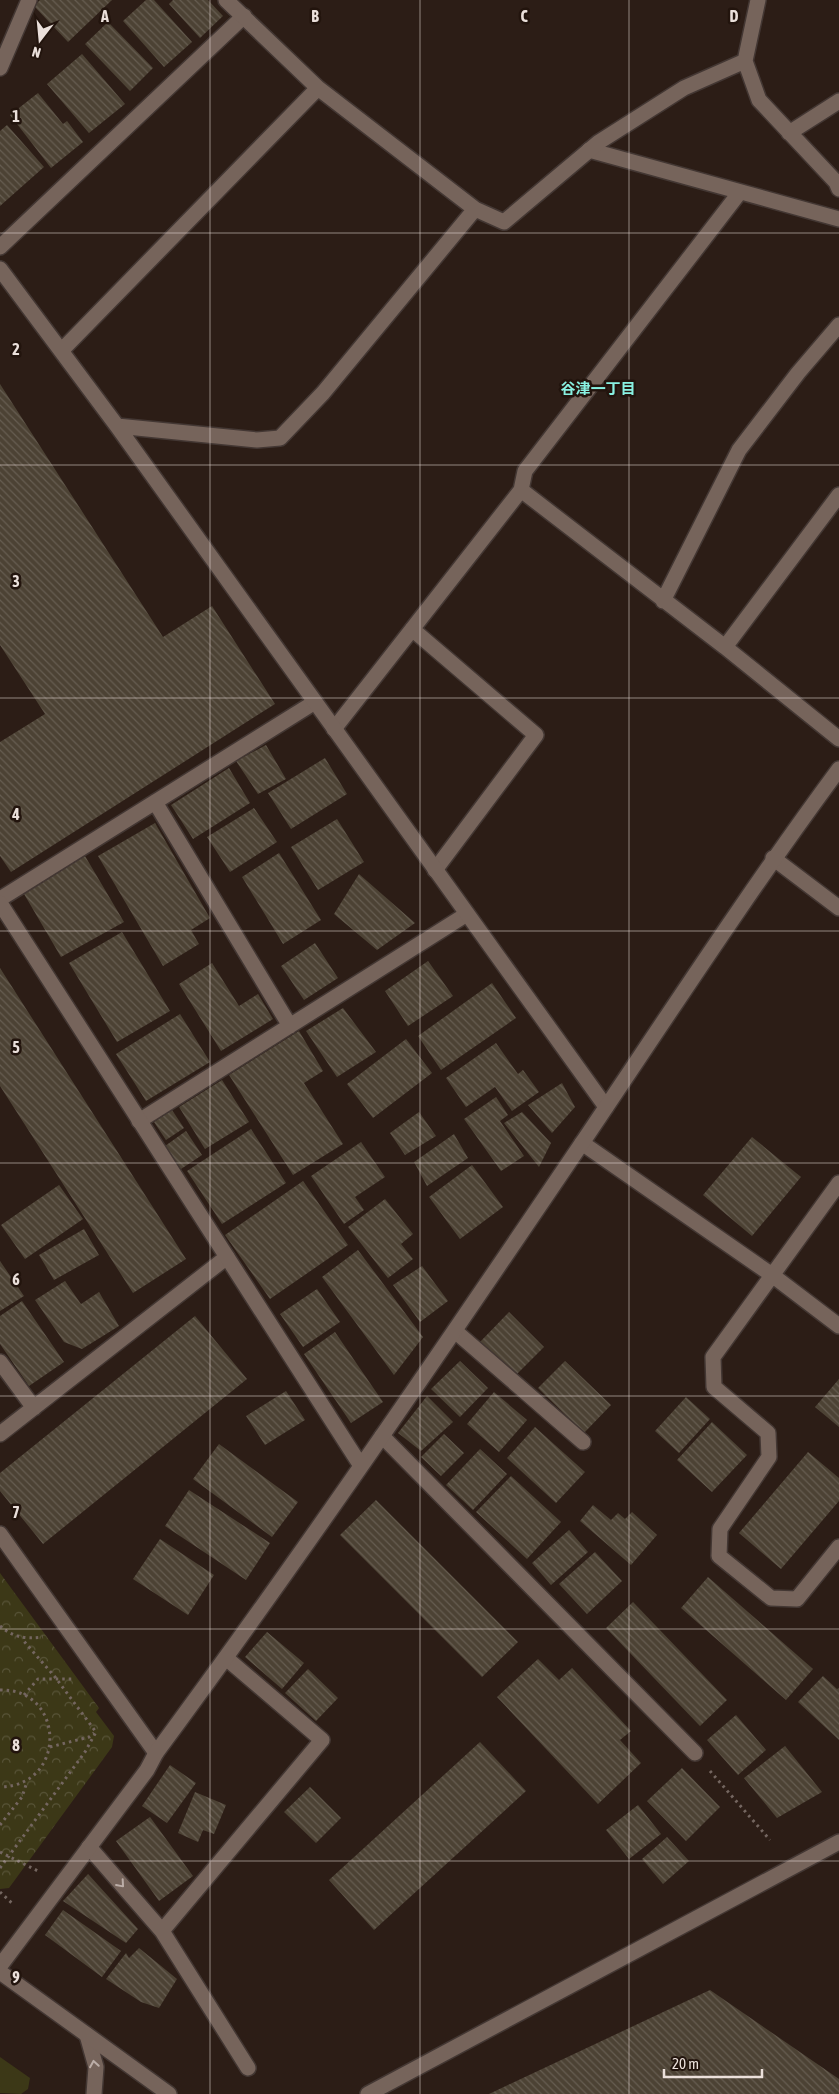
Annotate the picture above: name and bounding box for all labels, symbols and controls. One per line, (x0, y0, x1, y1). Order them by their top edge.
text: A (100, 7, 109, 25)
text: B (311, 7, 319, 25)
text: C (520, 7, 528, 25)
text: D (730, 7, 739, 25)
north arrow (15, 15, 65, 65)
text: N (30, 44, 43, 61)
text: 1 (12, 107, 20, 125)
text: 2 (12, 340, 20, 358)
district label: 谷津一丁目 (560, 380, 636, 397)
text: 3 (12, 572, 20, 590)
text: 4 (11, 805, 20, 823)
text: 5 (12, 1038, 20, 1056)
text: 6 (12, 1270, 20, 1288)
text: 7 (12, 1503, 20, 1521)
text: 8 (12, 1736, 20, 1754)
one-way arrow (116, 1879, 125, 1888)
text: 9 (12, 1968, 20, 1986)
scale bar (664, 2046, 762, 2078)
text: 20 m (672, 2055, 699, 2072)
one-way arrow (89, 2060, 100, 2068)

